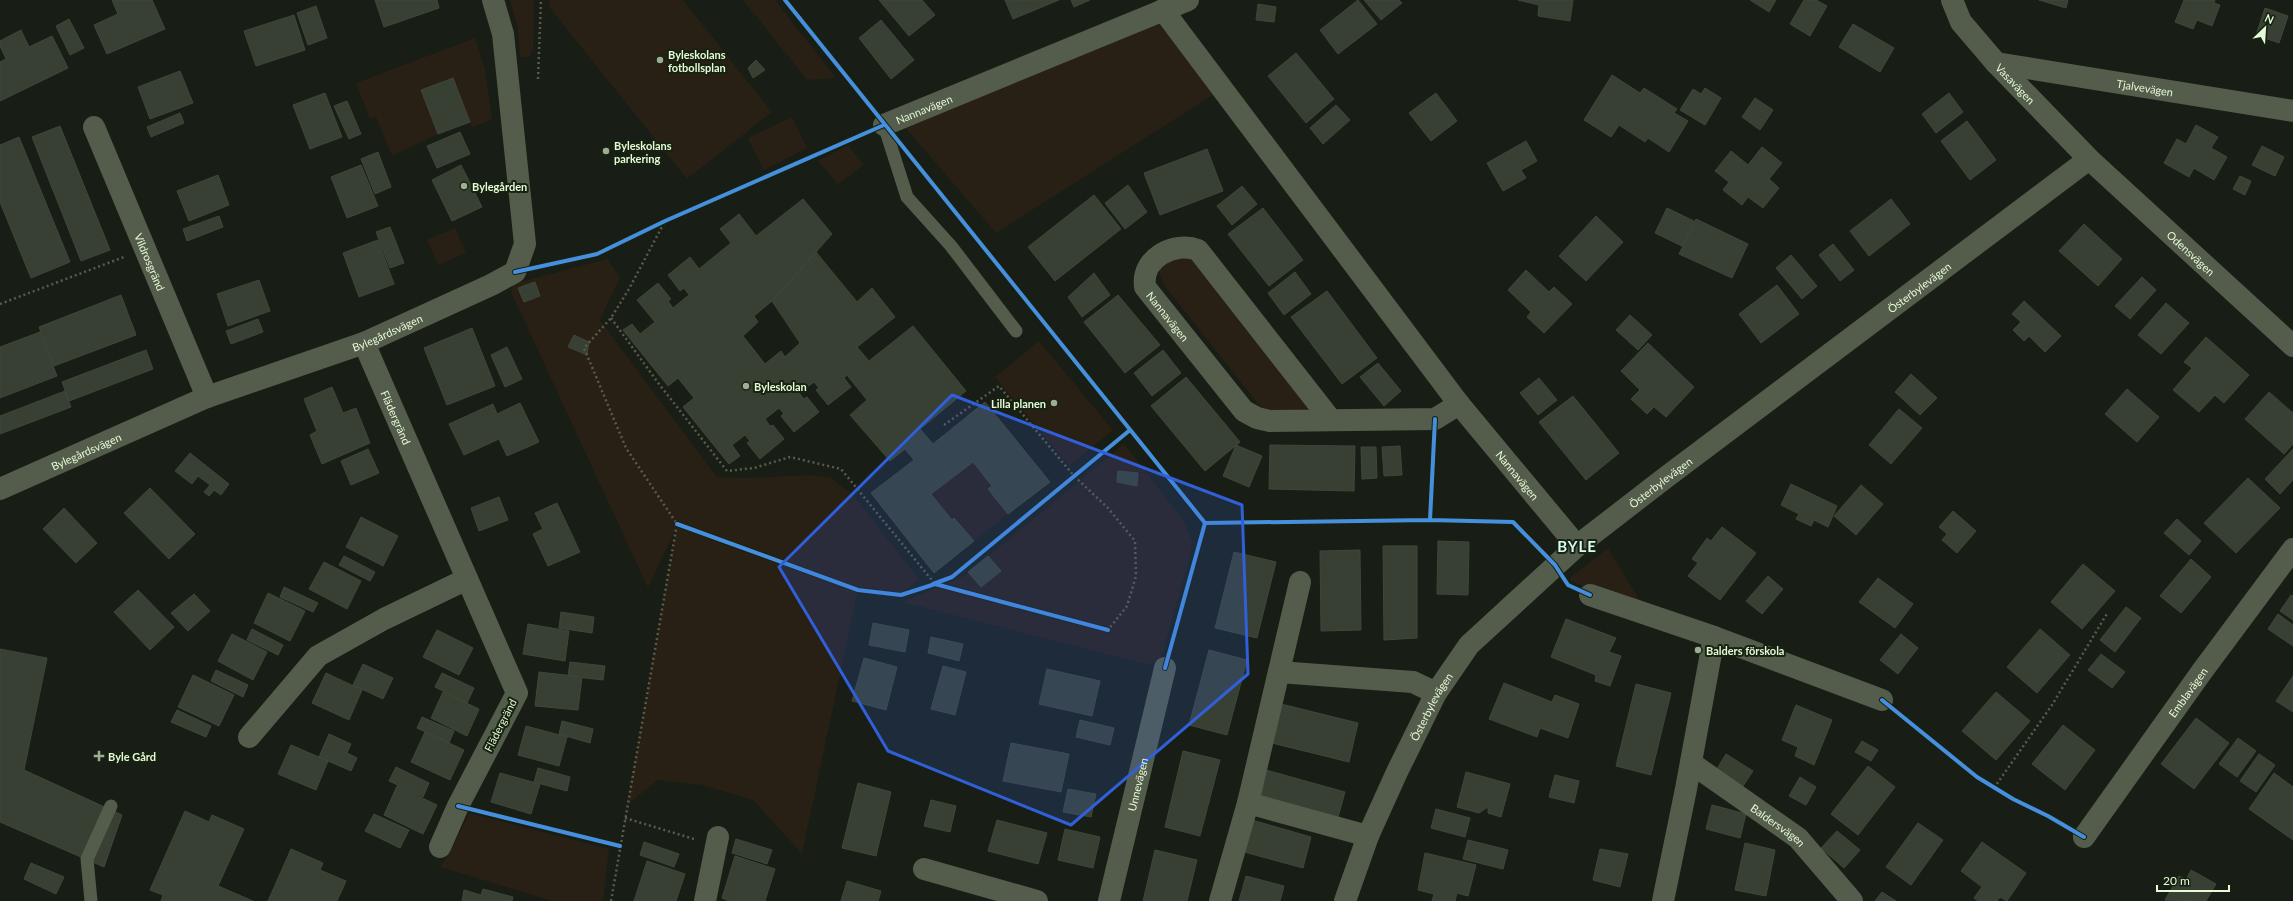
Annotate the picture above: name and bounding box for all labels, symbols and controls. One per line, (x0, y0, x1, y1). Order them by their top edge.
north arrow (2245, 8, 2285, 48)
text: N (2263, 11, 2276, 26)
place label: Byleskolans fotbollsplan (668, 48, 726, 74)
marker: Byleskolans fotbollsplan (655, 55, 665, 65)
street label: Vasavägen (1993, 61, 2038, 106)
street label: Tjalvevägen (2116, 76, 2174, 98)
street label: Nannavägen (894, 91, 954, 126)
place label: Byleskolans parkering (614, 139, 672, 165)
marker: Byleskolans parkering (601, 146, 611, 156)
place label: Bylegården (472, 180, 527, 193)
marker: Bylegården (459, 181, 469, 191)
street label: Odensvägen (2165, 228, 2218, 278)
street label: Vildrosgränd (133, 231, 168, 292)
street label: Österbylevägen (1885, 259, 1953, 315)
street label: Nannavägen (1144, 289, 1192, 344)
street label: Bylegårdsvägen (350, 311, 424, 353)
place label: Byleskolan (754, 380, 807, 393)
marker: Byleskolan (741, 381, 751, 391)
street label: Flädergränd (379, 388, 414, 446)
place label: Lilla planen (991, 397, 1046, 410)
marker: Lilla planen (1049, 398, 1059, 408)
street label: Bylegårdsvägen (49, 430, 123, 472)
street label: Nannavägen (1494, 448, 1542, 502)
street label: Österbylevägen (1626, 454, 1694, 510)
district label: BYLE (1557, 537, 1597, 555)
place label: Balders förskola (1706, 644, 1784, 657)
marker: Balders förskola (1693, 645, 1703, 655)
street label: Emblavägen (2165, 665, 2209, 719)
street label: Österbylevägen (1407, 670, 1455, 743)
street label: Flädergränd (481, 696, 519, 754)
marker: Byle Gård (93, 750, 105, 762)
place label: Byle Gård (108, 750, 156, 763)
street label: Unnevägen (1124, 756, 1150, 812)
street label: Baldersvägen (1749, 801, 1808, 849)
scale bar (2157, 867, 2229, 893)
text: 20 m (2163, 873, 2190, 888)

